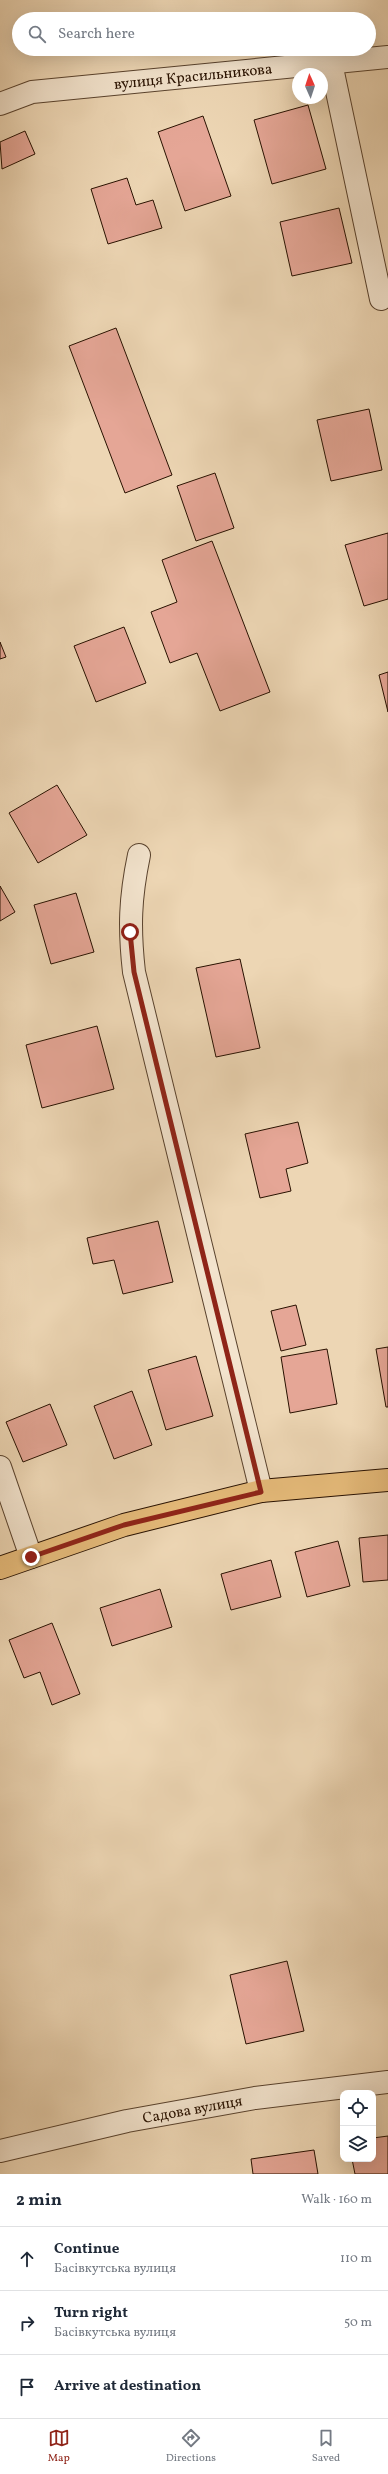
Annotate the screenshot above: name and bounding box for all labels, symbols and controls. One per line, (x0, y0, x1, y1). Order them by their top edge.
search box (12, 12, 376, 56)
icon: search (26, 23, 48, 45)
text: Search here (58, 24, 135, 45)
street label: вулиця Красильникова (113, 59, 273, 96)
north arrow (292, 68, 328, 104)
route start (121, 923, 139, 941)
route end (22, 1548, 40, 1566)
map controls (340, 2090, 376, 2162)
button: locate (340, 2090, 376, 2126)
street label: Садова вулиця (141, 2091, 244, 2130)
button: layers (340, 2126, 376, 2162)
text: 2 min (16, 2189, 62, 2212)
text: Walk · 160 m (301, 2191, 372, 2209)
text: Continue (54, 2239, 119, 2260)
icon: ahead (16, 2248, 38, 2270)
text: 110 m (340, 2250, 372, 2268)
text: Басівкутська вулиця (54, 2260, 176, 2278)
text: Turn right (54, 2303, 128, 2324)
icon: right (16, 2312, 38, 2334)
text: 50 m (344, 2314, 372, 2332)
text: Басівкутська вулиця (54, 2324, 176, 2342)
icon: arrive (16, 2376, 38, 2398)
text: Arrive at destination (54, 2376, 201, 2397)
tab: Map (48, 2427, 70, 2466)
tab: Directions (166, 2427, 216, 2466)
tab: Saved (312, 2427, 340, 2466)

